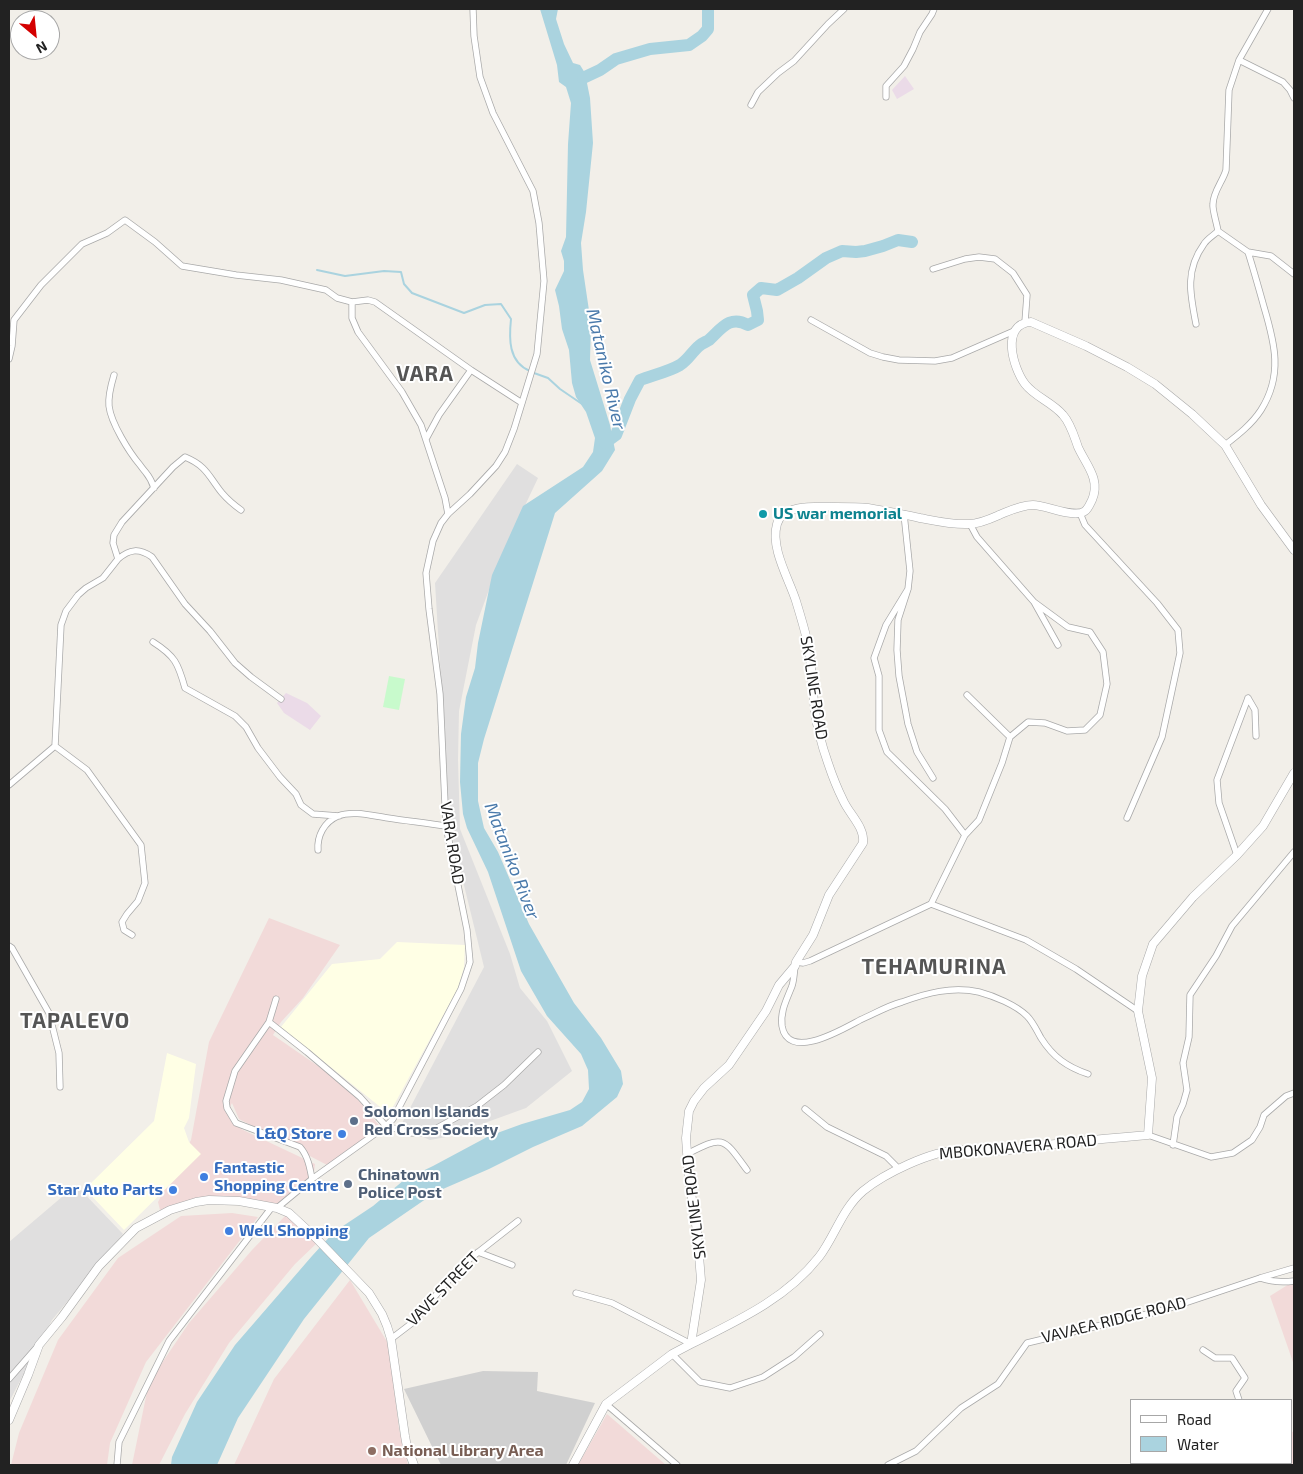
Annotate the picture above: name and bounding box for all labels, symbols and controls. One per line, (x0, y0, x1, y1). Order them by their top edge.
north arrow (10, 10, 60, 60)
text: N (33, 38, 50, 58)
water label: Mataniko River (582, 306, 630, 432)
district label: VARA (396, 361, 454, 387)
place label: US war memorial (773, 504, 902, 524)
marker: US war memorial (757, 508, 769, 520)
street label: SKYLINE ROAD (796, 635, 832, 741)
street label: VARA ROAD (436, 800, 468, 886)
water label: Mataniko River (480, 800, 544, 922)
district label: TEHAMURINA (860, 954, 1008, 980)
district label: TAPALEVO (19, 1008, 131, 1034)
place label: Solomon Islands Red Cross Society (364, 1102, 498, 1140)
marker: Solomon Islands Red Cross Society (348, 1115, 360, 1127)
place label: L&Q Store (256, 1124, 332, 1144)
marker: L&Q Store (336, 1128, 348, 1140)
street label: MBOKONAVERA ROAD (938, 1131, 1098, 1163)
street label: SKYLINE ROAD (678, 1154, 710, 1260)
place label: Fantastic Shopping Centre (214, 1158, 339, 1196)
place label: Chinatown Police Post (358, 1165, 442, 1203)
marker: Fantastic Shopping Centre (198, 1171, 210, 1183)
marker: Chinatown Police Post (342, 1178, 354, 1190)
place label: Star Auto Parts (47, 1180, 163, 1200)
marker: Star Auto Parts (167, 1184, 179, 1196)
place label: Well Shopping (239, 1221, 348, 1241)
marker: Well Shopping (223, 1225, 235, 1237)
street label: VAVE STREET (403, 1248, 483, 1330)
street label: VAVAEA RIDGE ROAD (1040, 1293, 1188, 1347)
legend (1130, 1399, 1293, 1464)
text: Road (1177, 1410, 1212, 1428)
text: Water (1177, 1435, 1219, 1453)
place label: National Library Area (382, 1441, 544, 1461)
marker: National Library Area (366, 1445, 378, 1457)

